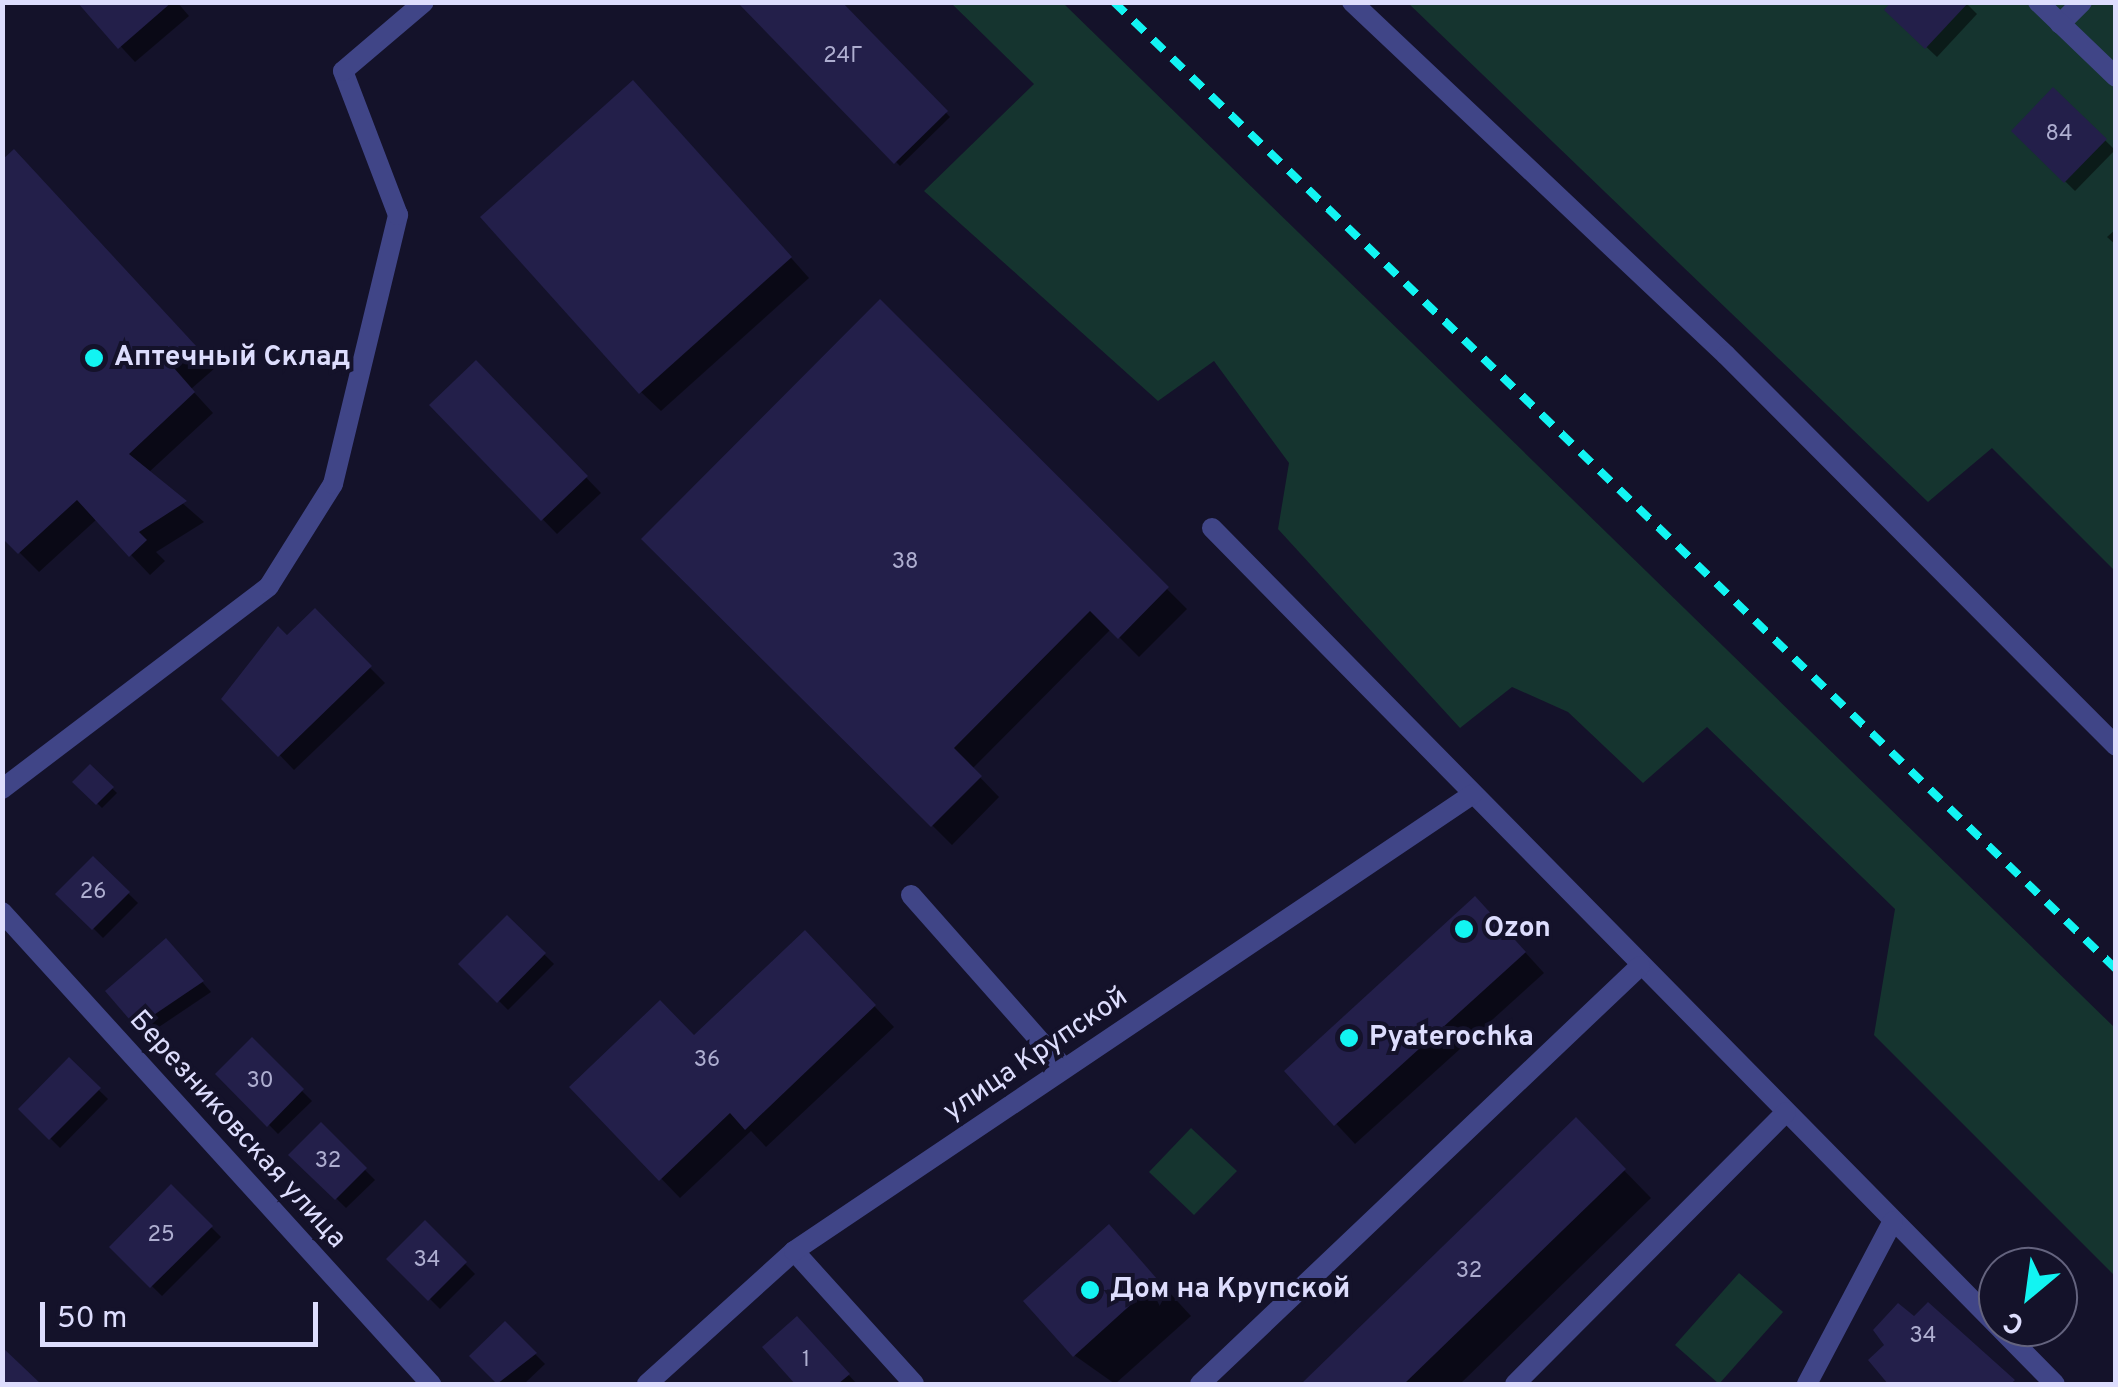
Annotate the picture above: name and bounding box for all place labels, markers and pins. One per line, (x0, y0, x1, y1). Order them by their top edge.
place label: Аптечный Склад (114, 341, 350, 375)
marker: Аптечный Склад (83, 347, 105, 369)
place label: Ozon (1484, 912, 1551, 946)
marker: Ozon (1453, 918, 1475, 940)
place label: Pyaterochka (1369, 1021, 1534, 1055)
marker: Pyaterochka (1338, 1027, 1360, 1049)
place label: Дом на Крупской (1110, 1273, 1350, 1307)
marker: Дом на Крупской (1079, 1279, 1101, 1301)

